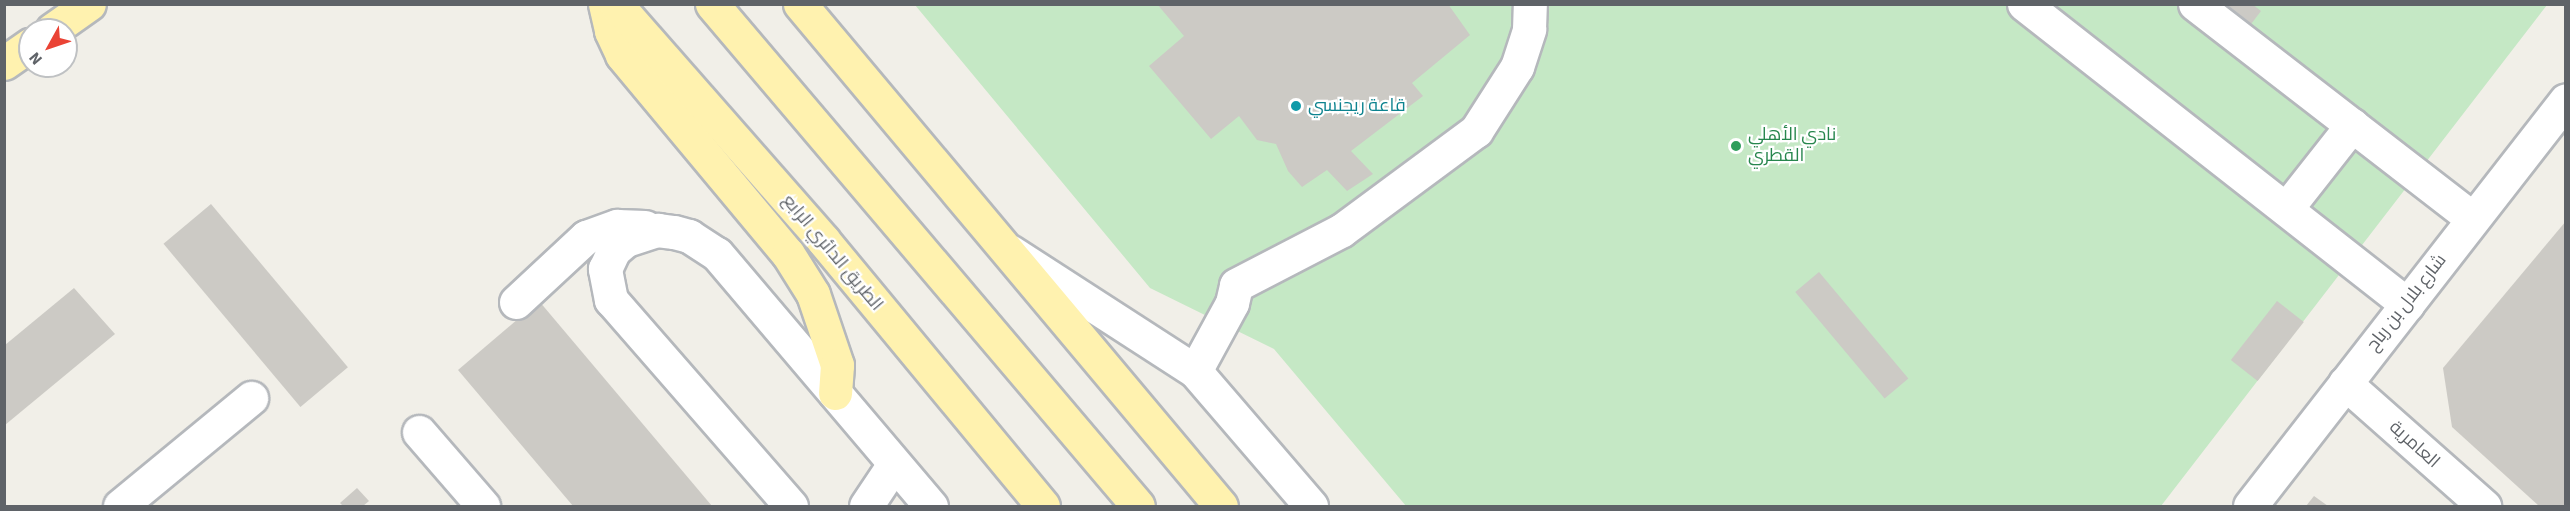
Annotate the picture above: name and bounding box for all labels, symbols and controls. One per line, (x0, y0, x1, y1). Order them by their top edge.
north arrow (18, 18, 78, 78)
text: N (24, 47, 48, 69)
place label: قاعة ريجنسي (1308, 95, 1406, 117)
marker: قاعة ريجنسي (1289, 99, 1303, 113)
place label: نادي الأهلي القطري (1748, 125, 1836, 168)
marker: نادي الأهلي القطري (1729, 139, 1743, 153)
street label: الطريق الدائري الرابع (777, 191, 887, 315)
street label: شارع بلال بن رباح (2362, 250, 2452, 356)
street label: العامرية (2384, 417, 2444, 473)

